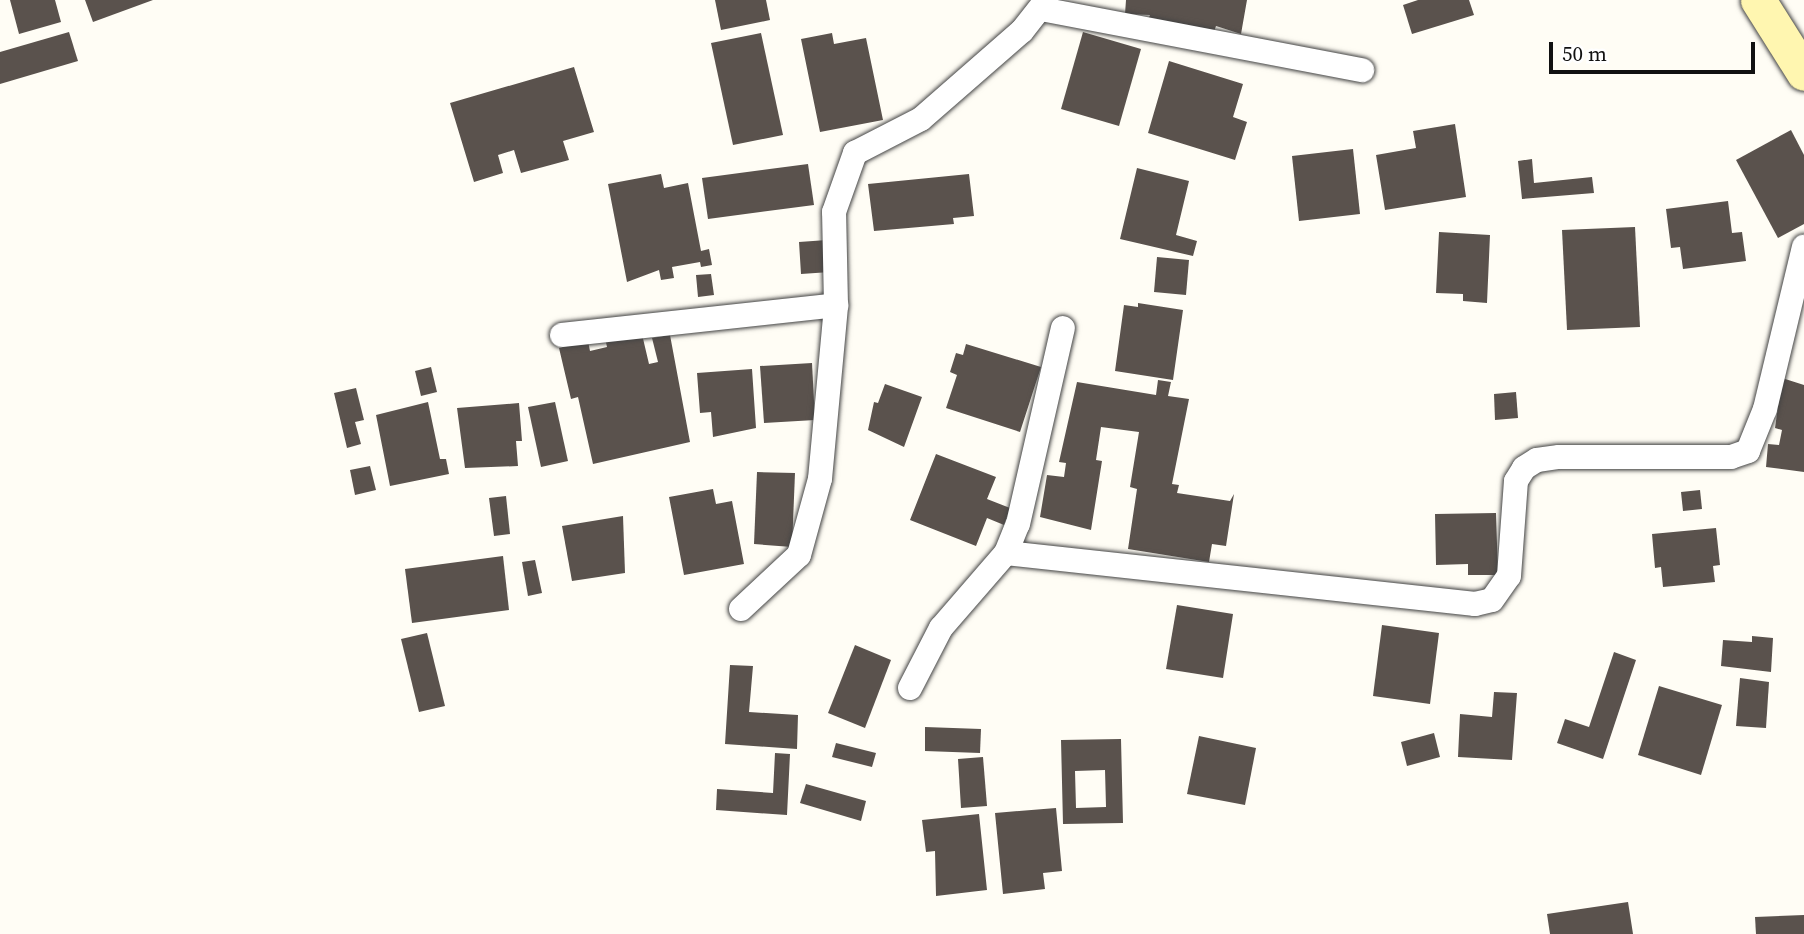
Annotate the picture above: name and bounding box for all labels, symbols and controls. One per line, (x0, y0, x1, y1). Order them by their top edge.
scale bar (1552, 28, 1758, 72)
text: 50 m (1562, 39, 1607, 68)

